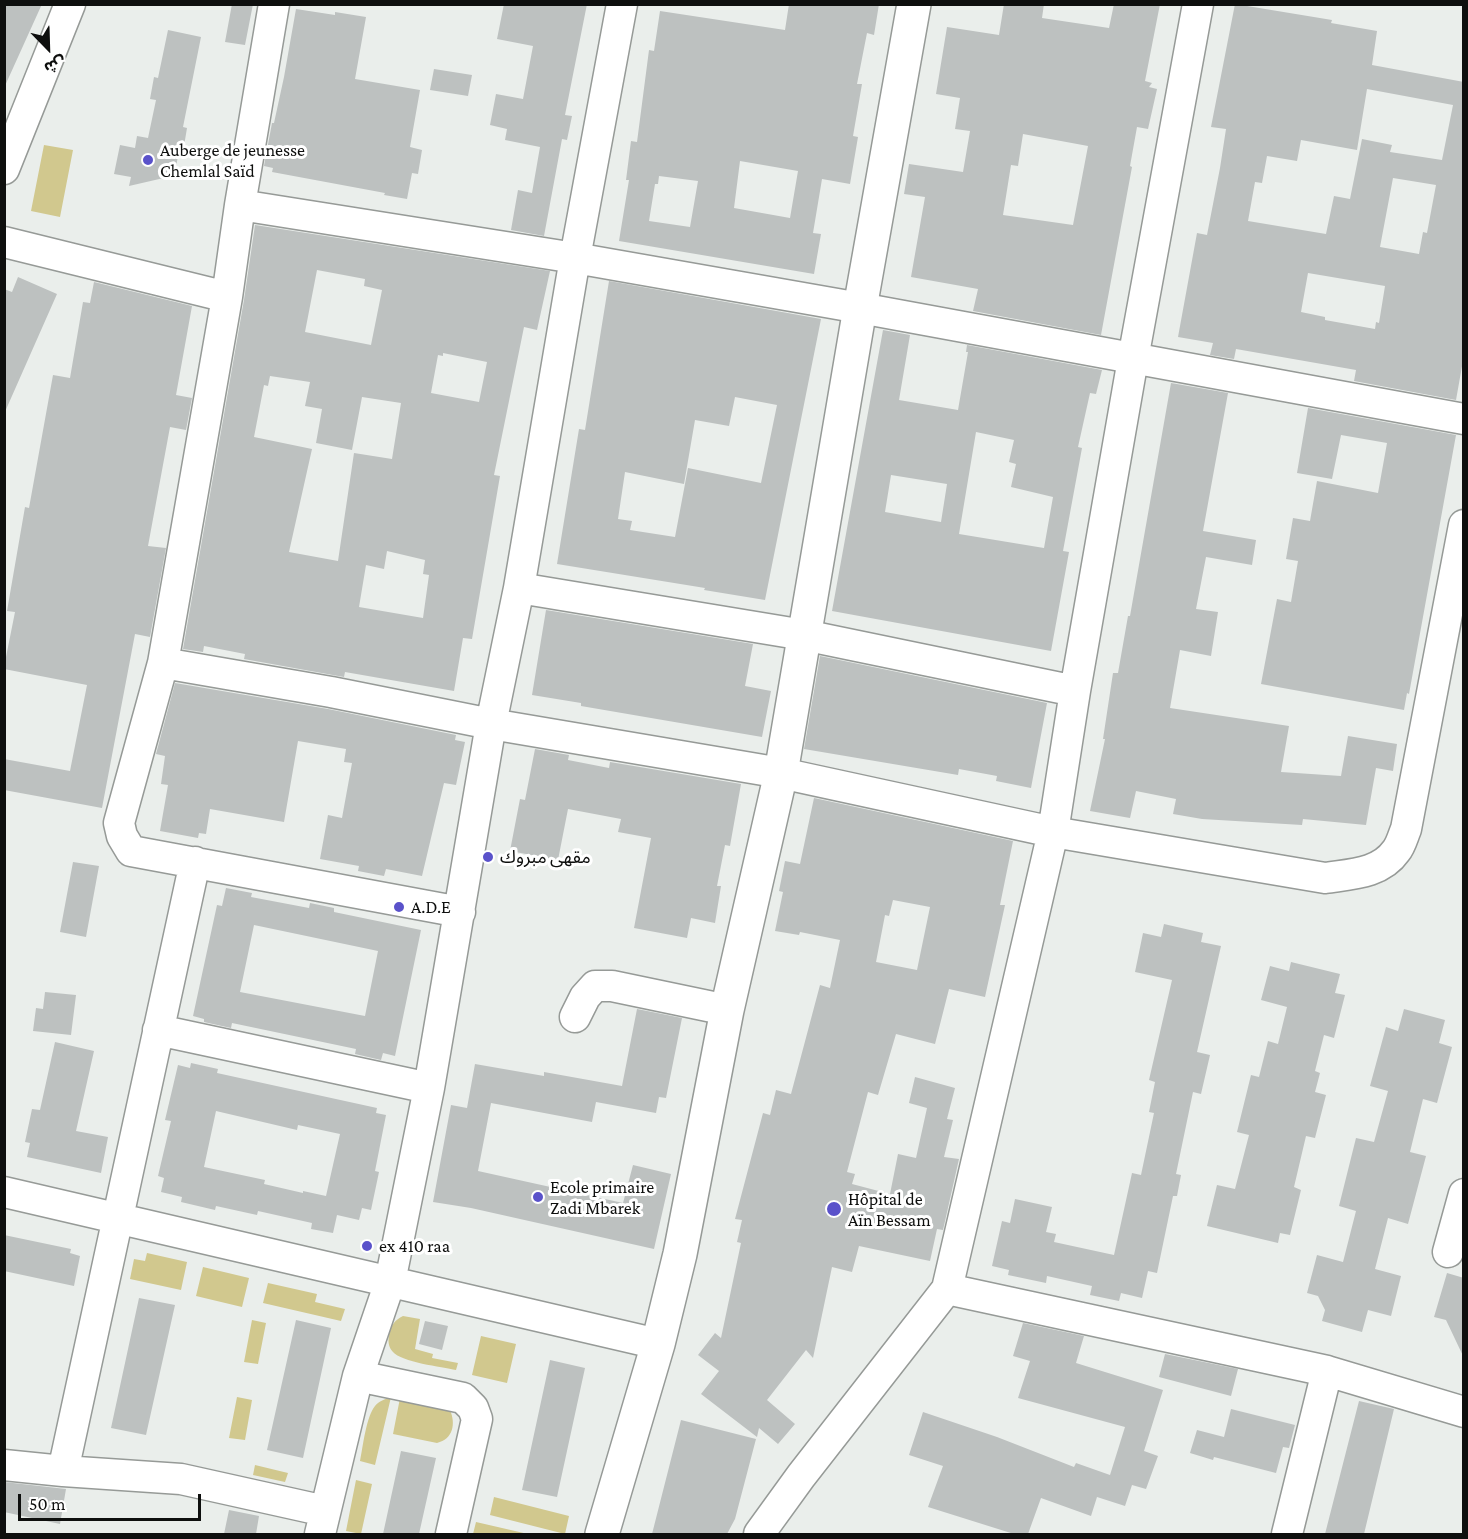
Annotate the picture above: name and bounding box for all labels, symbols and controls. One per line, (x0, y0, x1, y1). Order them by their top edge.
north arrow (18, 18, 78, 78)
text: ش (42, 53, 69, 77)
place label: Auberge de jeunesse Chemlal Saïd (160, 139, 305, 182)
marker: Auberge de jeunesse Chemlal Saïd (141, 153, 155, 167)
place label: مقهى مبروك (500, 846, 591, 868)
marker: مقهى مبروك (481, 850, 495, 864)
place label: A.D.E (411, 896, 451, 918)
marker: A.D.E (392, 900, 406, 914)
place label: Ecole primaire Zadi Mbarek (550, 1176, 654, 1218)
place label: Hôpital de Aïn Bessam (848, 1188, 931, 1230)
marker: Ecole primaire Zadi Mbarek (531, 1190, 545, 1204)
marker: Hôpital de Aïn Bessam (825, 1200, 843, 1218)
place label: ex 410 raa (379, 1235, 450, 1257)
marker: ex 410 raa (360, 1239, 374, 1253)
scale bar (21, 1482, 204, 1520)
text: 50 m (29, 1494, 66, 1514)

